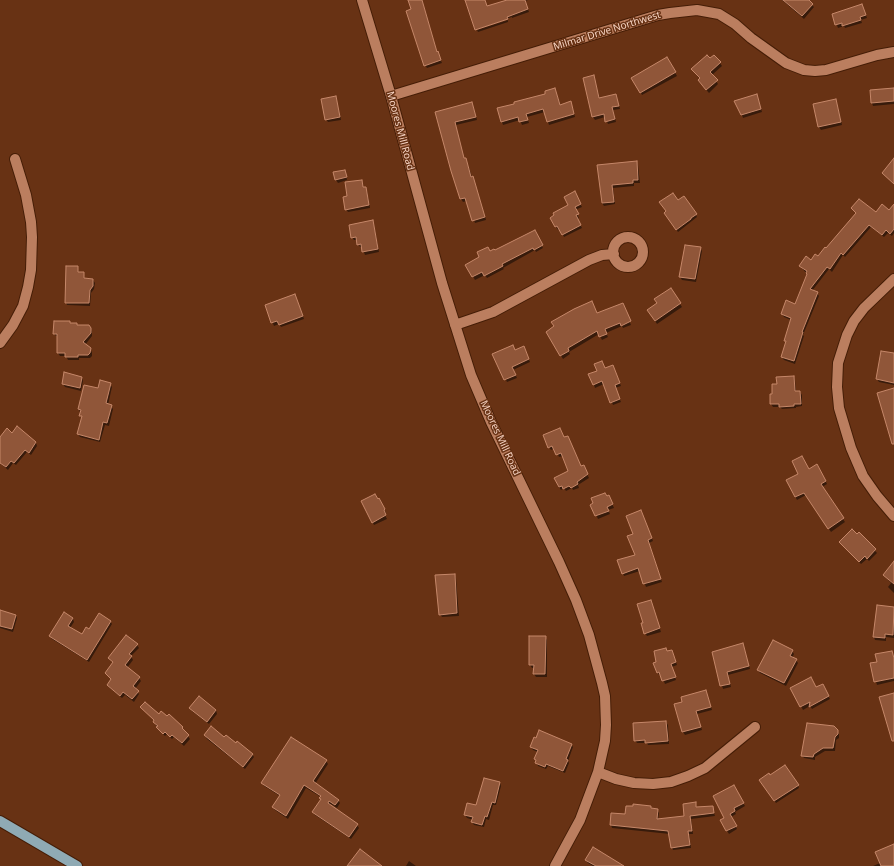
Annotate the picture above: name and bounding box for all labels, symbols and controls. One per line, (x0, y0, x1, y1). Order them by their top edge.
street label: Milmar Drive Northwest (552, 9, 662, 53)
street label: Moores Mill Road (384, 90, 416, 172)
street label: Moores Mill Road (477, 399, 523, 477)

